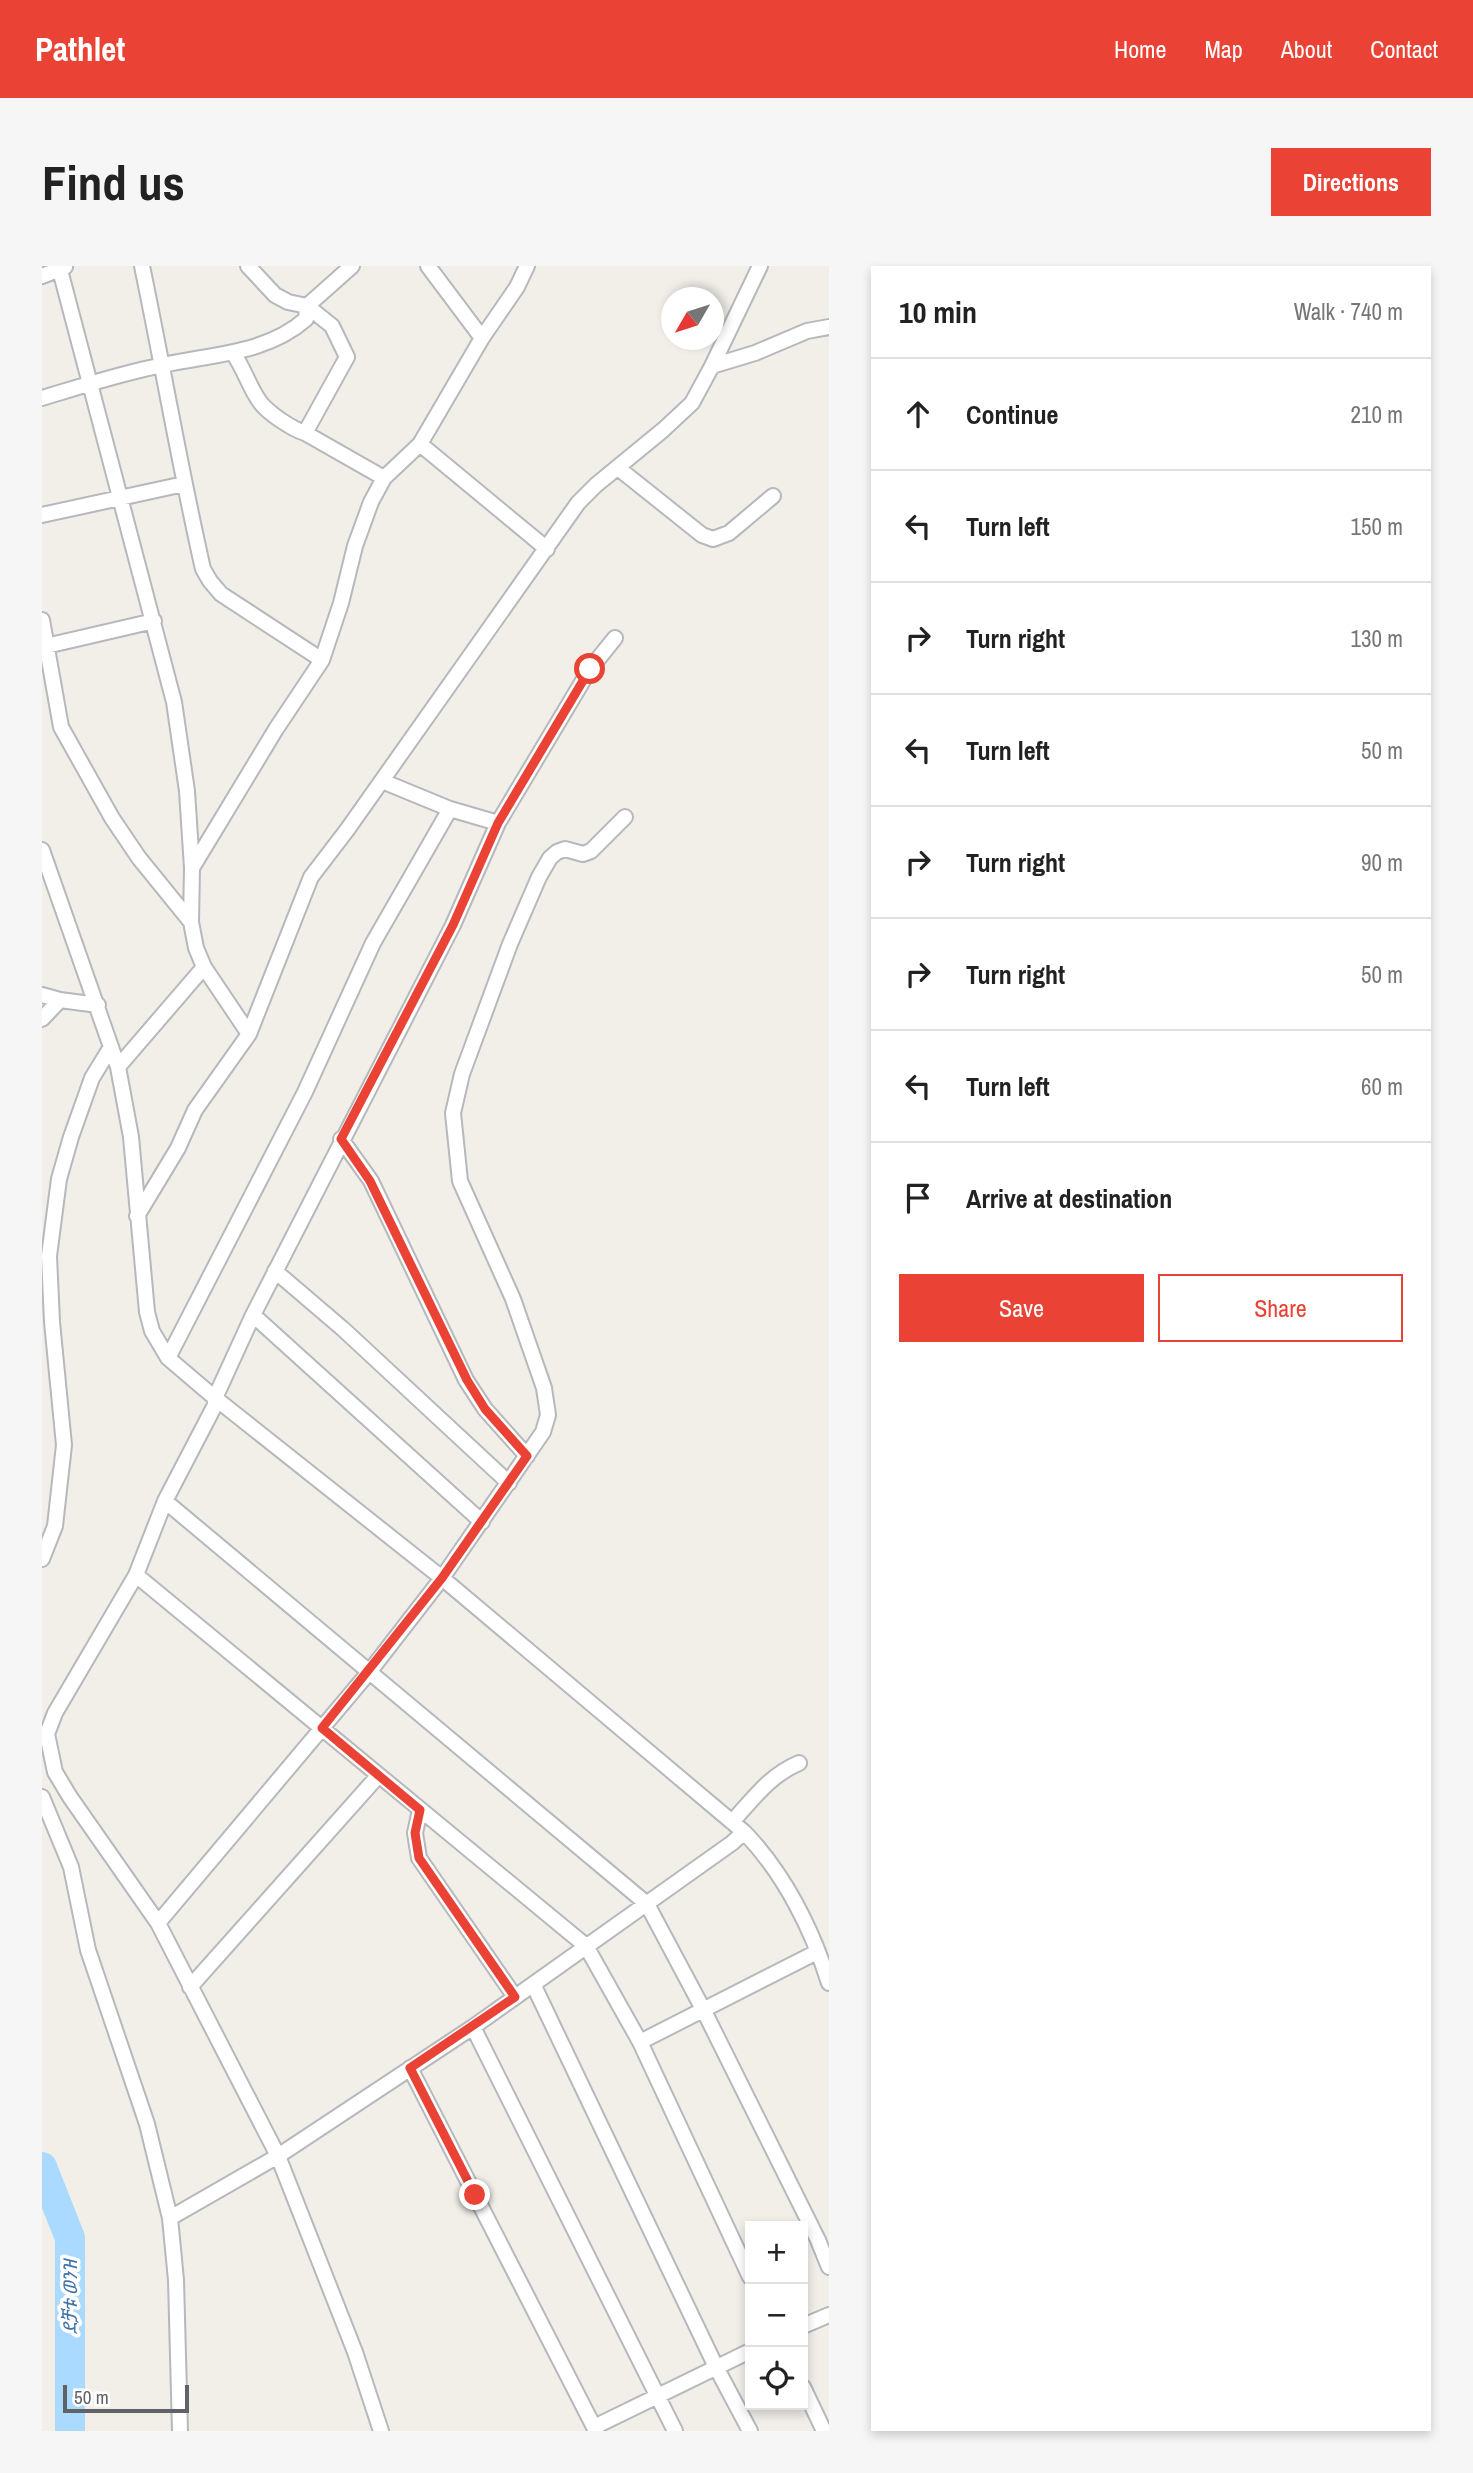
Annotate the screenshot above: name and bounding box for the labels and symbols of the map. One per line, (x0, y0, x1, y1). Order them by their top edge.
north arrow (661, 287, 724, 350)
route start (574, 653, 605, 684)
route end (459, 2179, 490, 2210)
water label: ደቻቱ ወንዝ (57, 2258, 83, 2334)
scale bar (63, 2382, 189, 2414)

